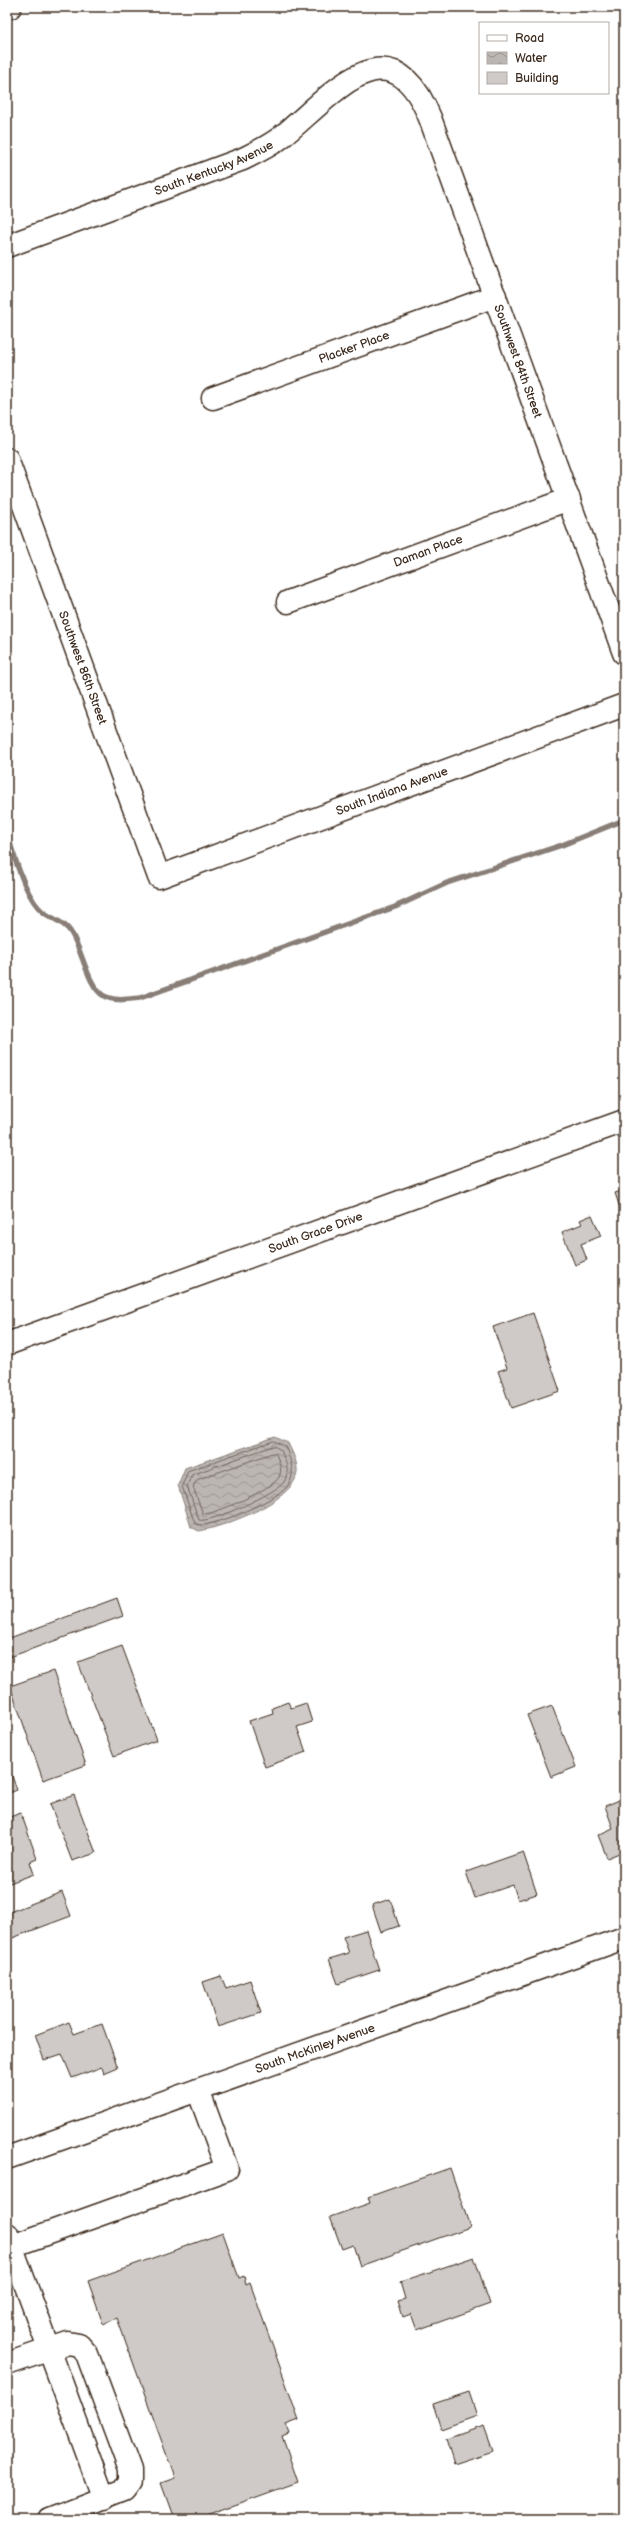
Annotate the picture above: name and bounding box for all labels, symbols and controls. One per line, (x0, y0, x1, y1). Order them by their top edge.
legend (479, 22, 609, 94)
text: Road (515, 31, 544, 46)
text: Water (515, 51, 547, 66)
text: Building (515, 71, 559, 86)
street label: South Kentucky Avenue (152, 137, 276, 199)
street label: Southwest 84th Street (491, 302, 546, 420)
street label: Placker Place (317, 327, 392, 367)
street label: Daman Place (391, 531, 465, 570)
street label: Southwest 86th Street (55, 609, 110, 727)
street label: South Indiana Avenue (334, 763, 450, 818)
street label: South Grace Drive (266, 1209, 365, 1256)
street label: South McKinley Avenue (253, 2020, 377, 2076)

